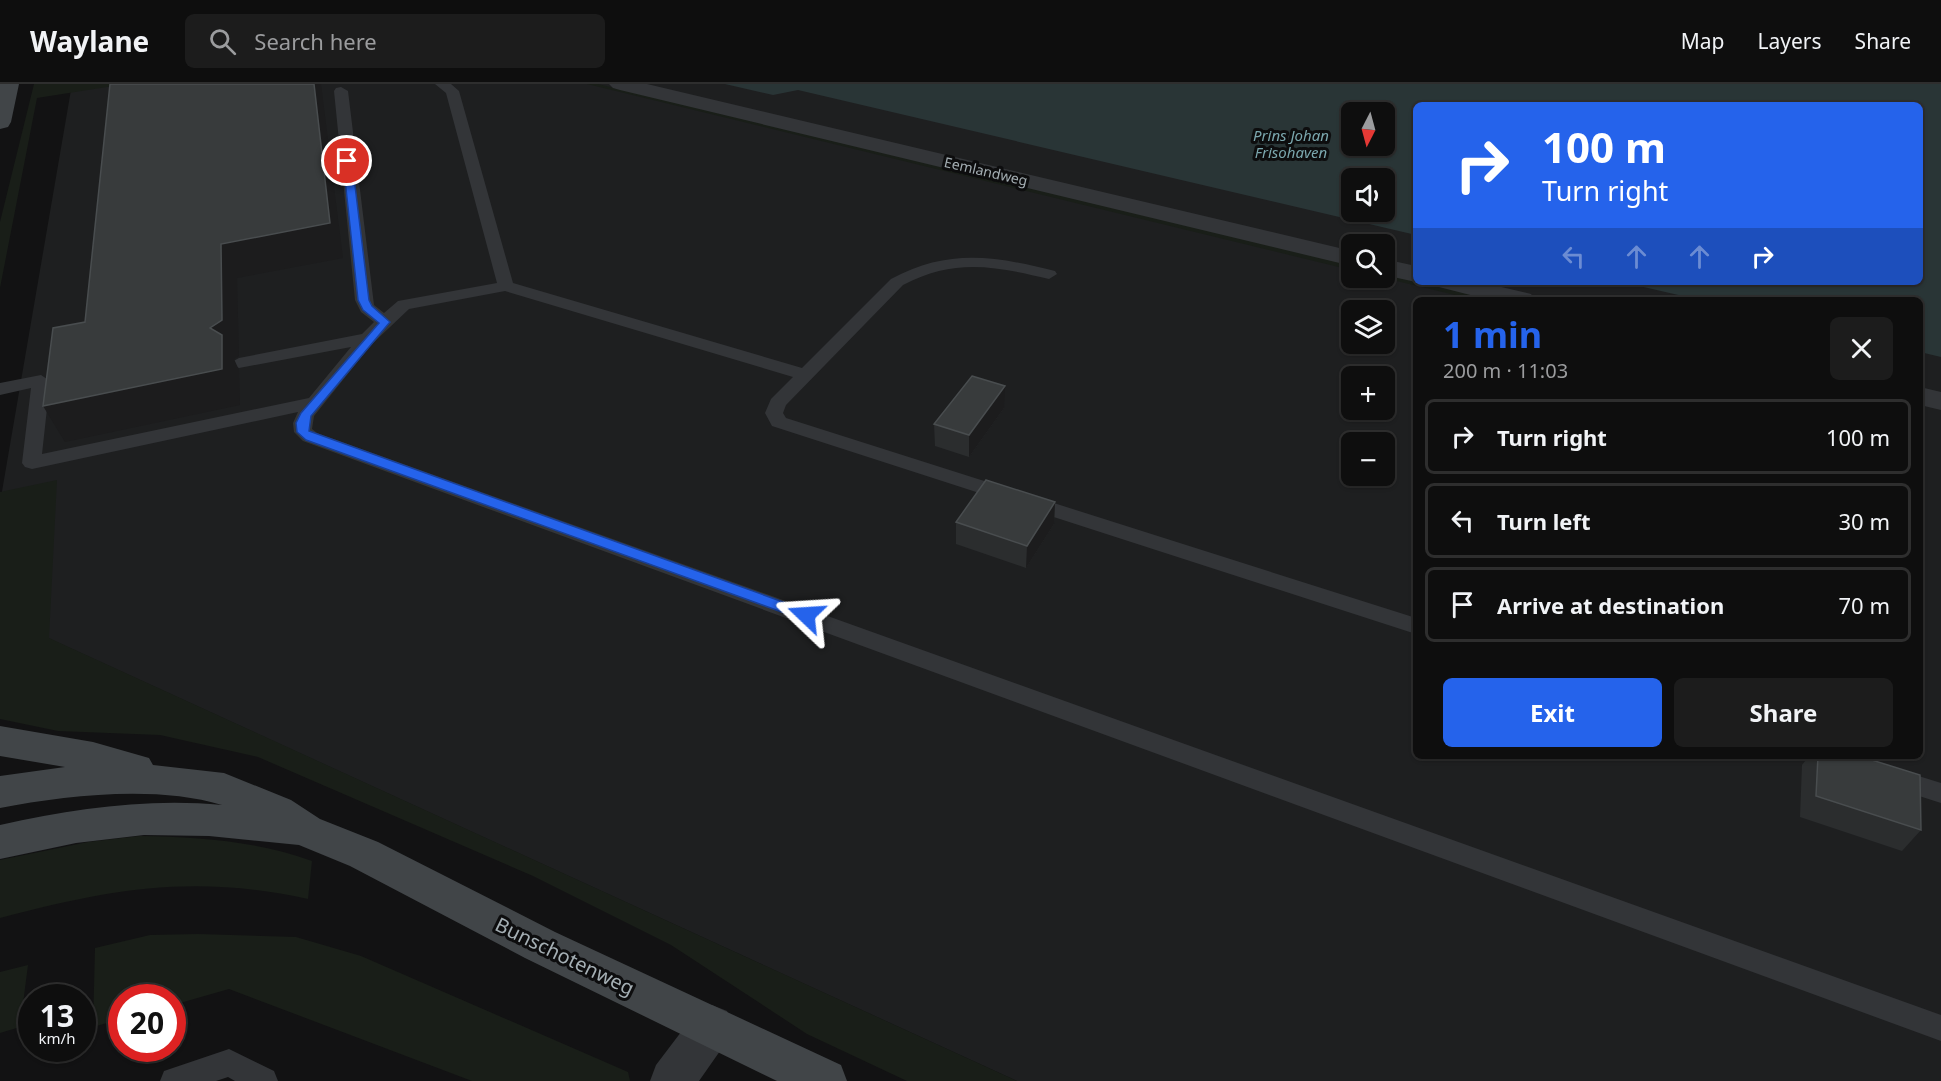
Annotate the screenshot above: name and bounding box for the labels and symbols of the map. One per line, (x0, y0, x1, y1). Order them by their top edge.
north arrow (1341, 102, 1395, 156)
water label: Prins Johan Frisohaven (1253, 125, 1329, 162)
pin (321, 135, 372, 186)
street label: Eemlandweg (942, 152, 1030, 190)
position arrow (774, 583, 838, 647)
street label: Bunschotenweg (491, 911, 639, 1001)
speed limit sign: 20 (108, 984, 186, 1062)

